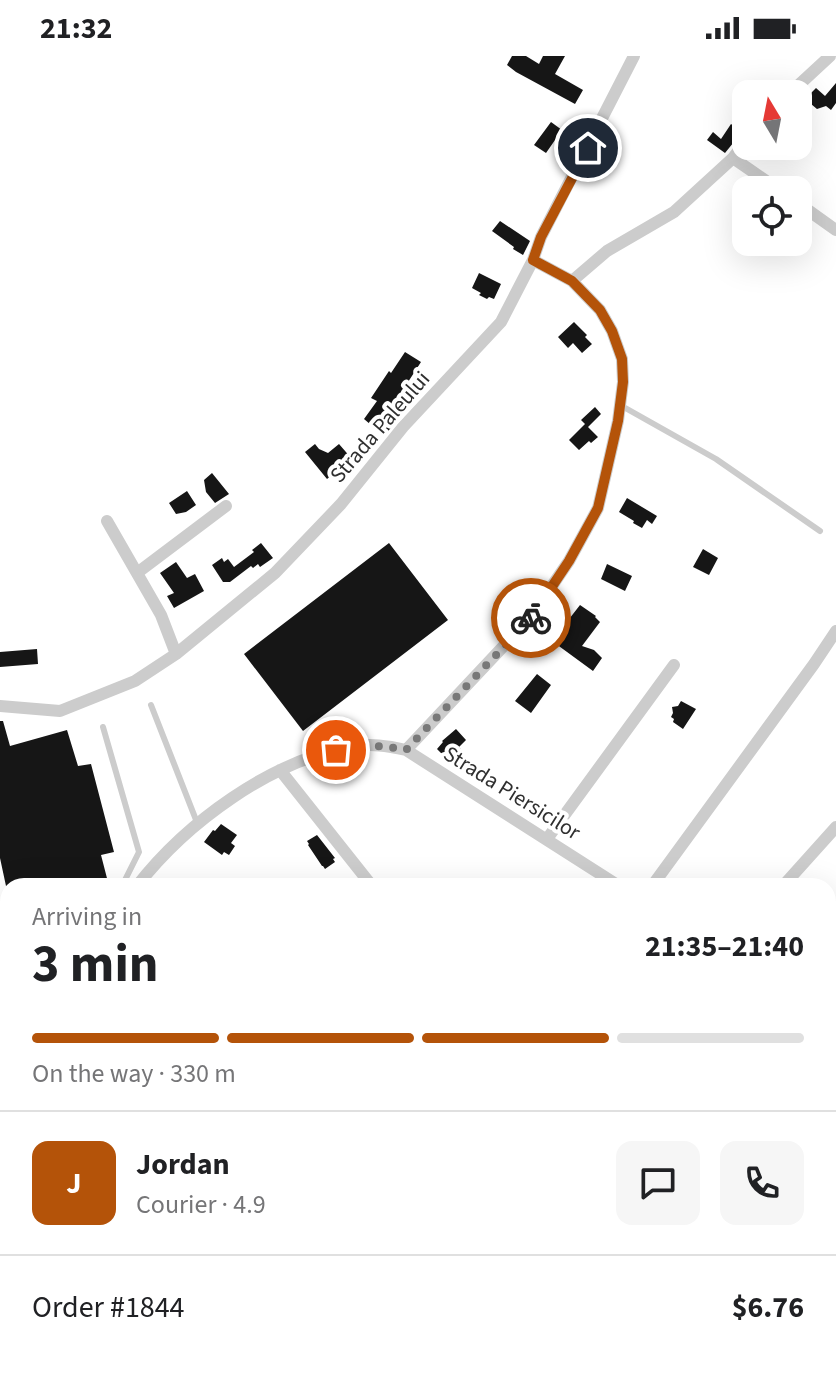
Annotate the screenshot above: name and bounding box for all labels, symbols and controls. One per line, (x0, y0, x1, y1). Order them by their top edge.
text: 21:32 (40, 7, 112, 50)
north arrow (732, 80, 812, 160)
map controls (732, 80, 812, 256)
pin (554, 114, 622, 182)
icon: home (566, 126, 610, 170)
button: locate (732, 176, 812, 256)
street label: Strada Paleului (322, 364, 438, 490)
courier (491, 578, 571, 658)
icon: bike (509, 596, 553, 640)
pin (302, 716, 370, 784)
icon: bag (314, 728, 358, 772)
street label: Strada Piersicilor (437, 738, 587, 848)
text: Arriving in (32, 898, 142, 935)
text: 21:35–21:40 (645, 925, 804, 968)
text: 3 min (32, 928, 159, 1002)
text: On the way · 330 m (32, 1055, 236, 1092)
button: chat (616, 1141, 700, 1225)
button: phone (720, 1141, 804, 1225)
text: Jordan (136, 1143, 230, 1186)
text: J (66, 1162, 82, 1205)
text: Courier · 4.9 (136, 1186, 266, 1223)
text: Order #1844 (32, 1286, 185, 1329)
text: $6.76 (732, 1286, 804, 1329)

